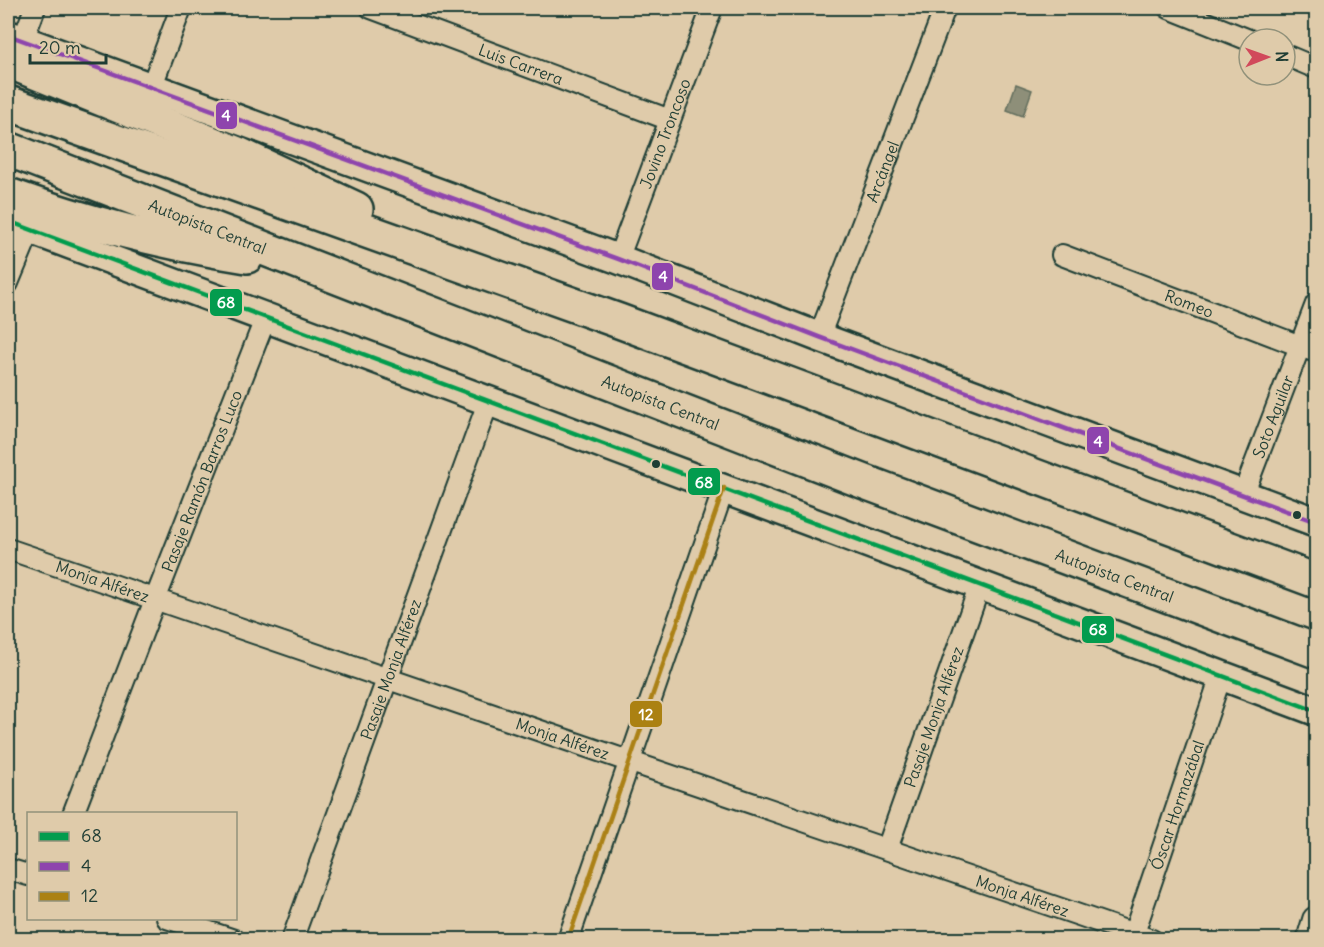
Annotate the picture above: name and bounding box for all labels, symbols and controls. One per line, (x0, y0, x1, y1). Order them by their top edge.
scale bar (30, 27, 106, 65)
north arrow (1237, 27, 1297, 87)
text: 20 m (39, 36, 81, 59)
street label: Luis Carrera (476, 39, 566, 89)
text: N (1272, 51, 1292, 62)
street label: Jovino Troncoso (635, 76, 695, 191)
line badge: 4 (215, 101, 238, 130)
text: 4 (221, 105, 231, 125)
street label: Arcángel (861, 138, 903, 205)
street label: Autopista Central (146, 195, 269, 258)
line badge: 4 (651, 262, 674, 291)
text: 4 (658, 266, 668, 286)
street label: Romeo (1162, 285, 1216, 322)
line badge: 68 (209, 288, 243, 317)
text: 68 (217, 292, 235, 312)
street label: Autopista Central (599, 371, 722, 434)
street label: Soto Aguilar (1248, 372, 1298, 461)
street label: Pasaje Ramón Barros Luco (157, 387, 246, 575)
line badge: 4 (1086, 426, 1110, 455)
text: 4 (1093, 431, 1103, 451)
unlabelled marker (650, 458, 662, 470)
line badge: 68 (687, 467, 721, 496)
text: 68 (695, 472, 713, 492)
unlabelled marker (1291, 509, 1303, 521)
street label: Autopista Central (1053, 544, 1177, 607)
street label: Monja Alférez (53, 556, 152, 607)
street label: Pasaje Monja Alférez (356, 596, 426, 742)
line badge: 68 (1081, 615, 1115, 644)
text: 68 (1089, 619, 1107, 639)
street label: Pasaje Monja Alférez (899, 643, 968, 790)
line badge: 12 (629, 700, 663, 728)
text: 12 (638, 704, 654, 724)
street label: Monja Alférez (513, 713, 612, 764)
street label: Óscar Hormazábal (1146, 738, 1209, 873)
legend (27, 812, 237, 920)
text: 68 (81, 824, 102, 847)
text: 4 (81, 854, 91, 877)
street label: Monja Alférez (973, 870, 1072, 921)
text: 12 (81, 884, 98, 907)

